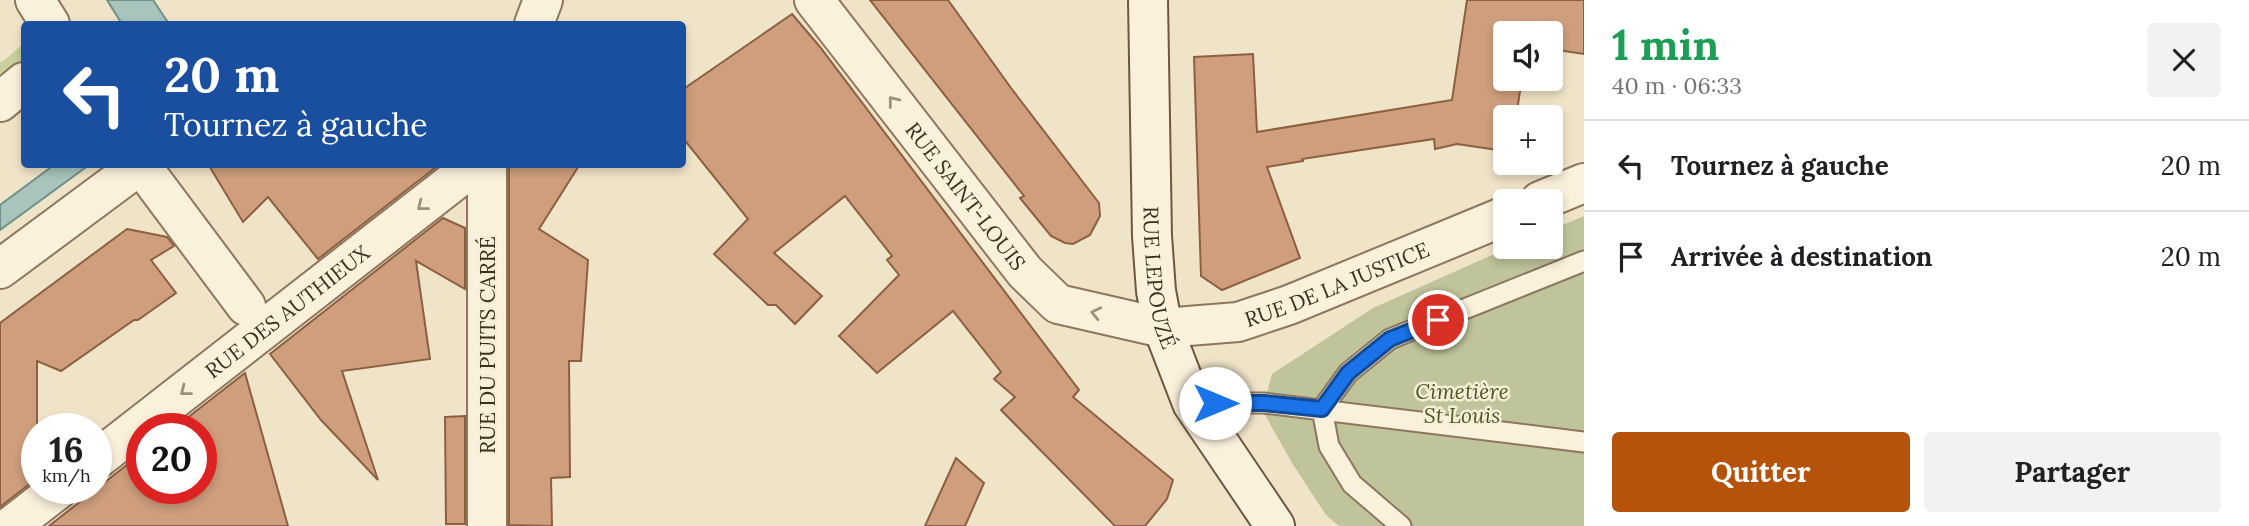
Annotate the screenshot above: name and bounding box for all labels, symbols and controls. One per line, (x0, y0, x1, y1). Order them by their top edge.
text: 1 min (1612, 18, 1719, 72)
map controls (1493, 21, 1563, 259)
button: sound (1493, 21, 1563, 91)
button: close (2147, 23, 2221, 97)
text: 20 m (164, 43, 279, 105)
icon: left (49, 49, 140, 140)
text: 40 m · 06:33 (1612, 71, 1742, 100)
one-way arrow (888, 97, 901, 109)
text: Tournez à gauche (164, 104, 428, 145)
button: + (1493, 105, 1563, 175)
street label: RUE SAINT-LOUIS (900, 116, 1032, 276)
icon: left (1612, 147, 1650, 185)
text: Tournez à gauche (1671, 149, 1889, 182)
text: 20 m (2161, 149, 2221, 182)
button: − (1493, 189, 1563, 259)
one-way arrow (417, 198, 430, 211)
street label: RUE LEPOUZÉ (1138, 206, 1183, 352)
street label: RUE DE LA JUSTICE (1241, 235, 1433, 332)
street label: RUE DU PUITS CARRÉ (474, 236, 501, 454)
icon: arrive (1612, 238, 1650, 276)
street label: RUE DES AUTHIEUX (199, 239, 375, 384)
text: Arrivée à destination (1671, 240, 1932, 273)
text: 20 m (2161, 240, 2221, 273)
pin (1408, 290, 1468, 350)
icon: arrive (1419, 301, 1457, 339)
one-way arrow (1090, 306, 1102, 321)
position arrow (1178, 366, 1252, 440)
park label: Cimetière St Louis (1415, 378, 1509, 429)
one-way arrow (180, 383, 192, 396)
speed limit sign: 20 (126, 413, 217, 504)
text: 16 (49, 427, 84, 472)
button: Quitter (1612, 432, 1910, 512)
button: Partager (1924, 432, 2221, 512)
text: km/h (42, 464, 91, 487)

